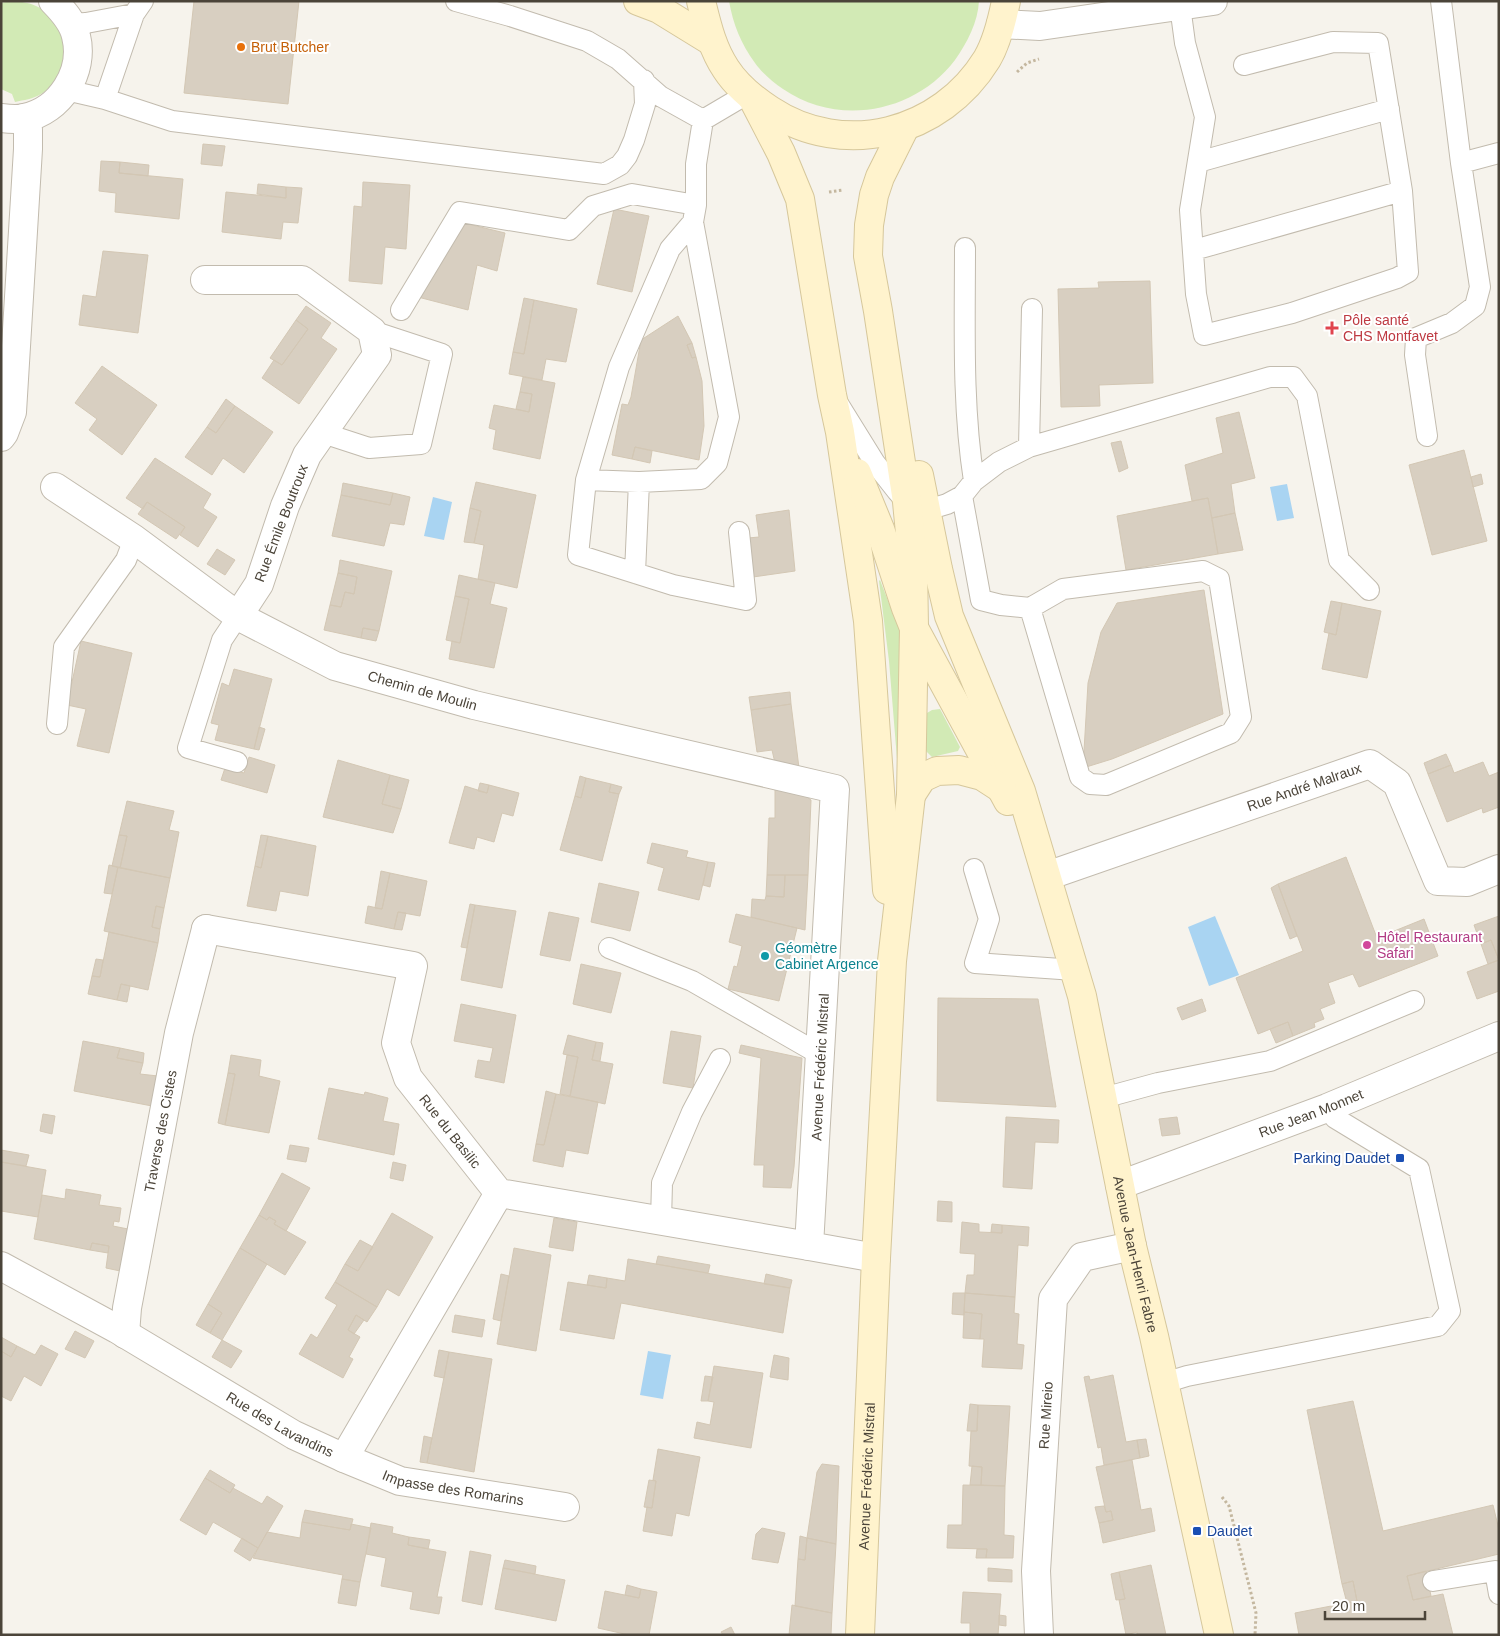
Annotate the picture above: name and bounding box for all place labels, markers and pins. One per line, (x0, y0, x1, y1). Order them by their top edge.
place label: Brut Butcher (251, 39, 329, 55)
marker: Brut Butcher (235, 41, 247, 53)
place label: Pôle santé CHS Montfavet (1343, 312, 1438, 344)
marker: Pôle santé CHS Montfavet (1325, 321, 1339, 335)
place label: Hôtel Restaurant Safari (1377, 929, 1482, 961)
marker: Hôtel Restaurant Safari (1361, 939, 1373, 951)
place label: Géomètre Cabinet Argence (775, 940, 879, 972)
marker: Géomètre Cabinet Argence (759, 950, 771, 962)
place label: Parking Daudet (1293, 1150, 1390, 1166)
marker: Parking Daudet (1394, 1152, 1406, 1164)
place label: Daudet (1207, 1523, 1252, 1539)
marker: Daudet (1191, 1525, 1203, 1537)

